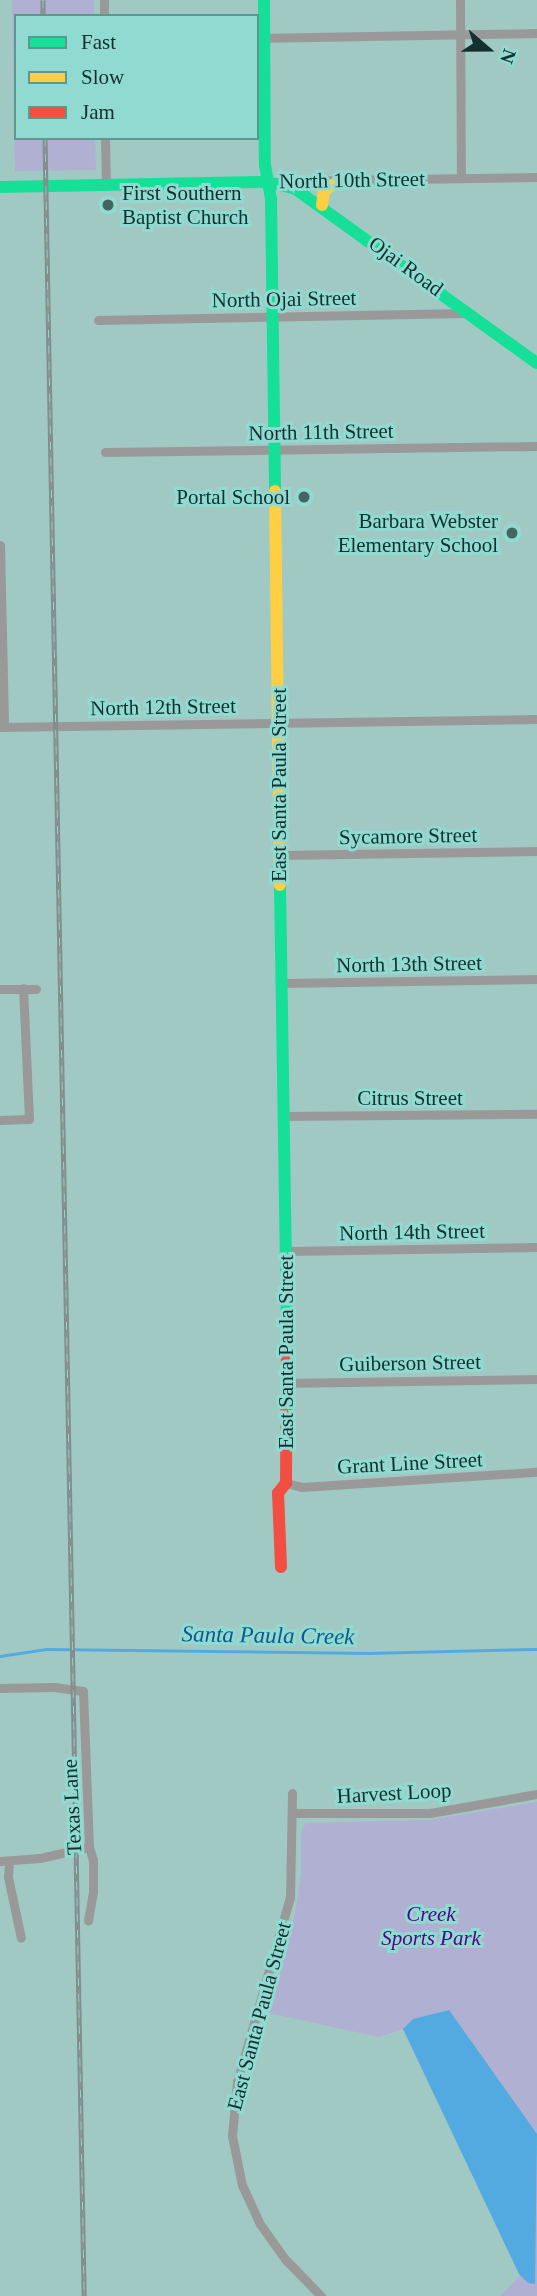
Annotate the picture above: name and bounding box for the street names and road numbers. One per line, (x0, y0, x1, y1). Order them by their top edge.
street label: North 10th Street (279, 166, 425, 194)
street label: Ojai Road (364, 231, 448, 301)
street label: North Ojai Street (211, 285, 357, 313)
street label: North 11th Street (248, 418, 394, 446)
street label: East Santa Paula Street (266, 688, 292, 882)
street label: North 12th Street (90, 693, 236, 721)
street label: Sycamore Street (339, 822, 477, 850)
street label: North 13th Street (336, 950, 482, 978)
street label: Citrus Street (357, 1085, 463, 1111)
street label: North 14th Street (339, 1218, 485, 1246)
street label: East Santa Paula Street (273, 1255, 299, 1449)
street label: Guiberson Street (339, 1349, 481, 1377)
street label: Grant Line Street (337, 1447, 483, 1479)
street label: Texas Lane (57, 1758, 87, 1856)
street label: Harvest Loop (336, 1777, 452, 1809)
street label: East Santa Paula Street (222, 1919, 296, 2113)

